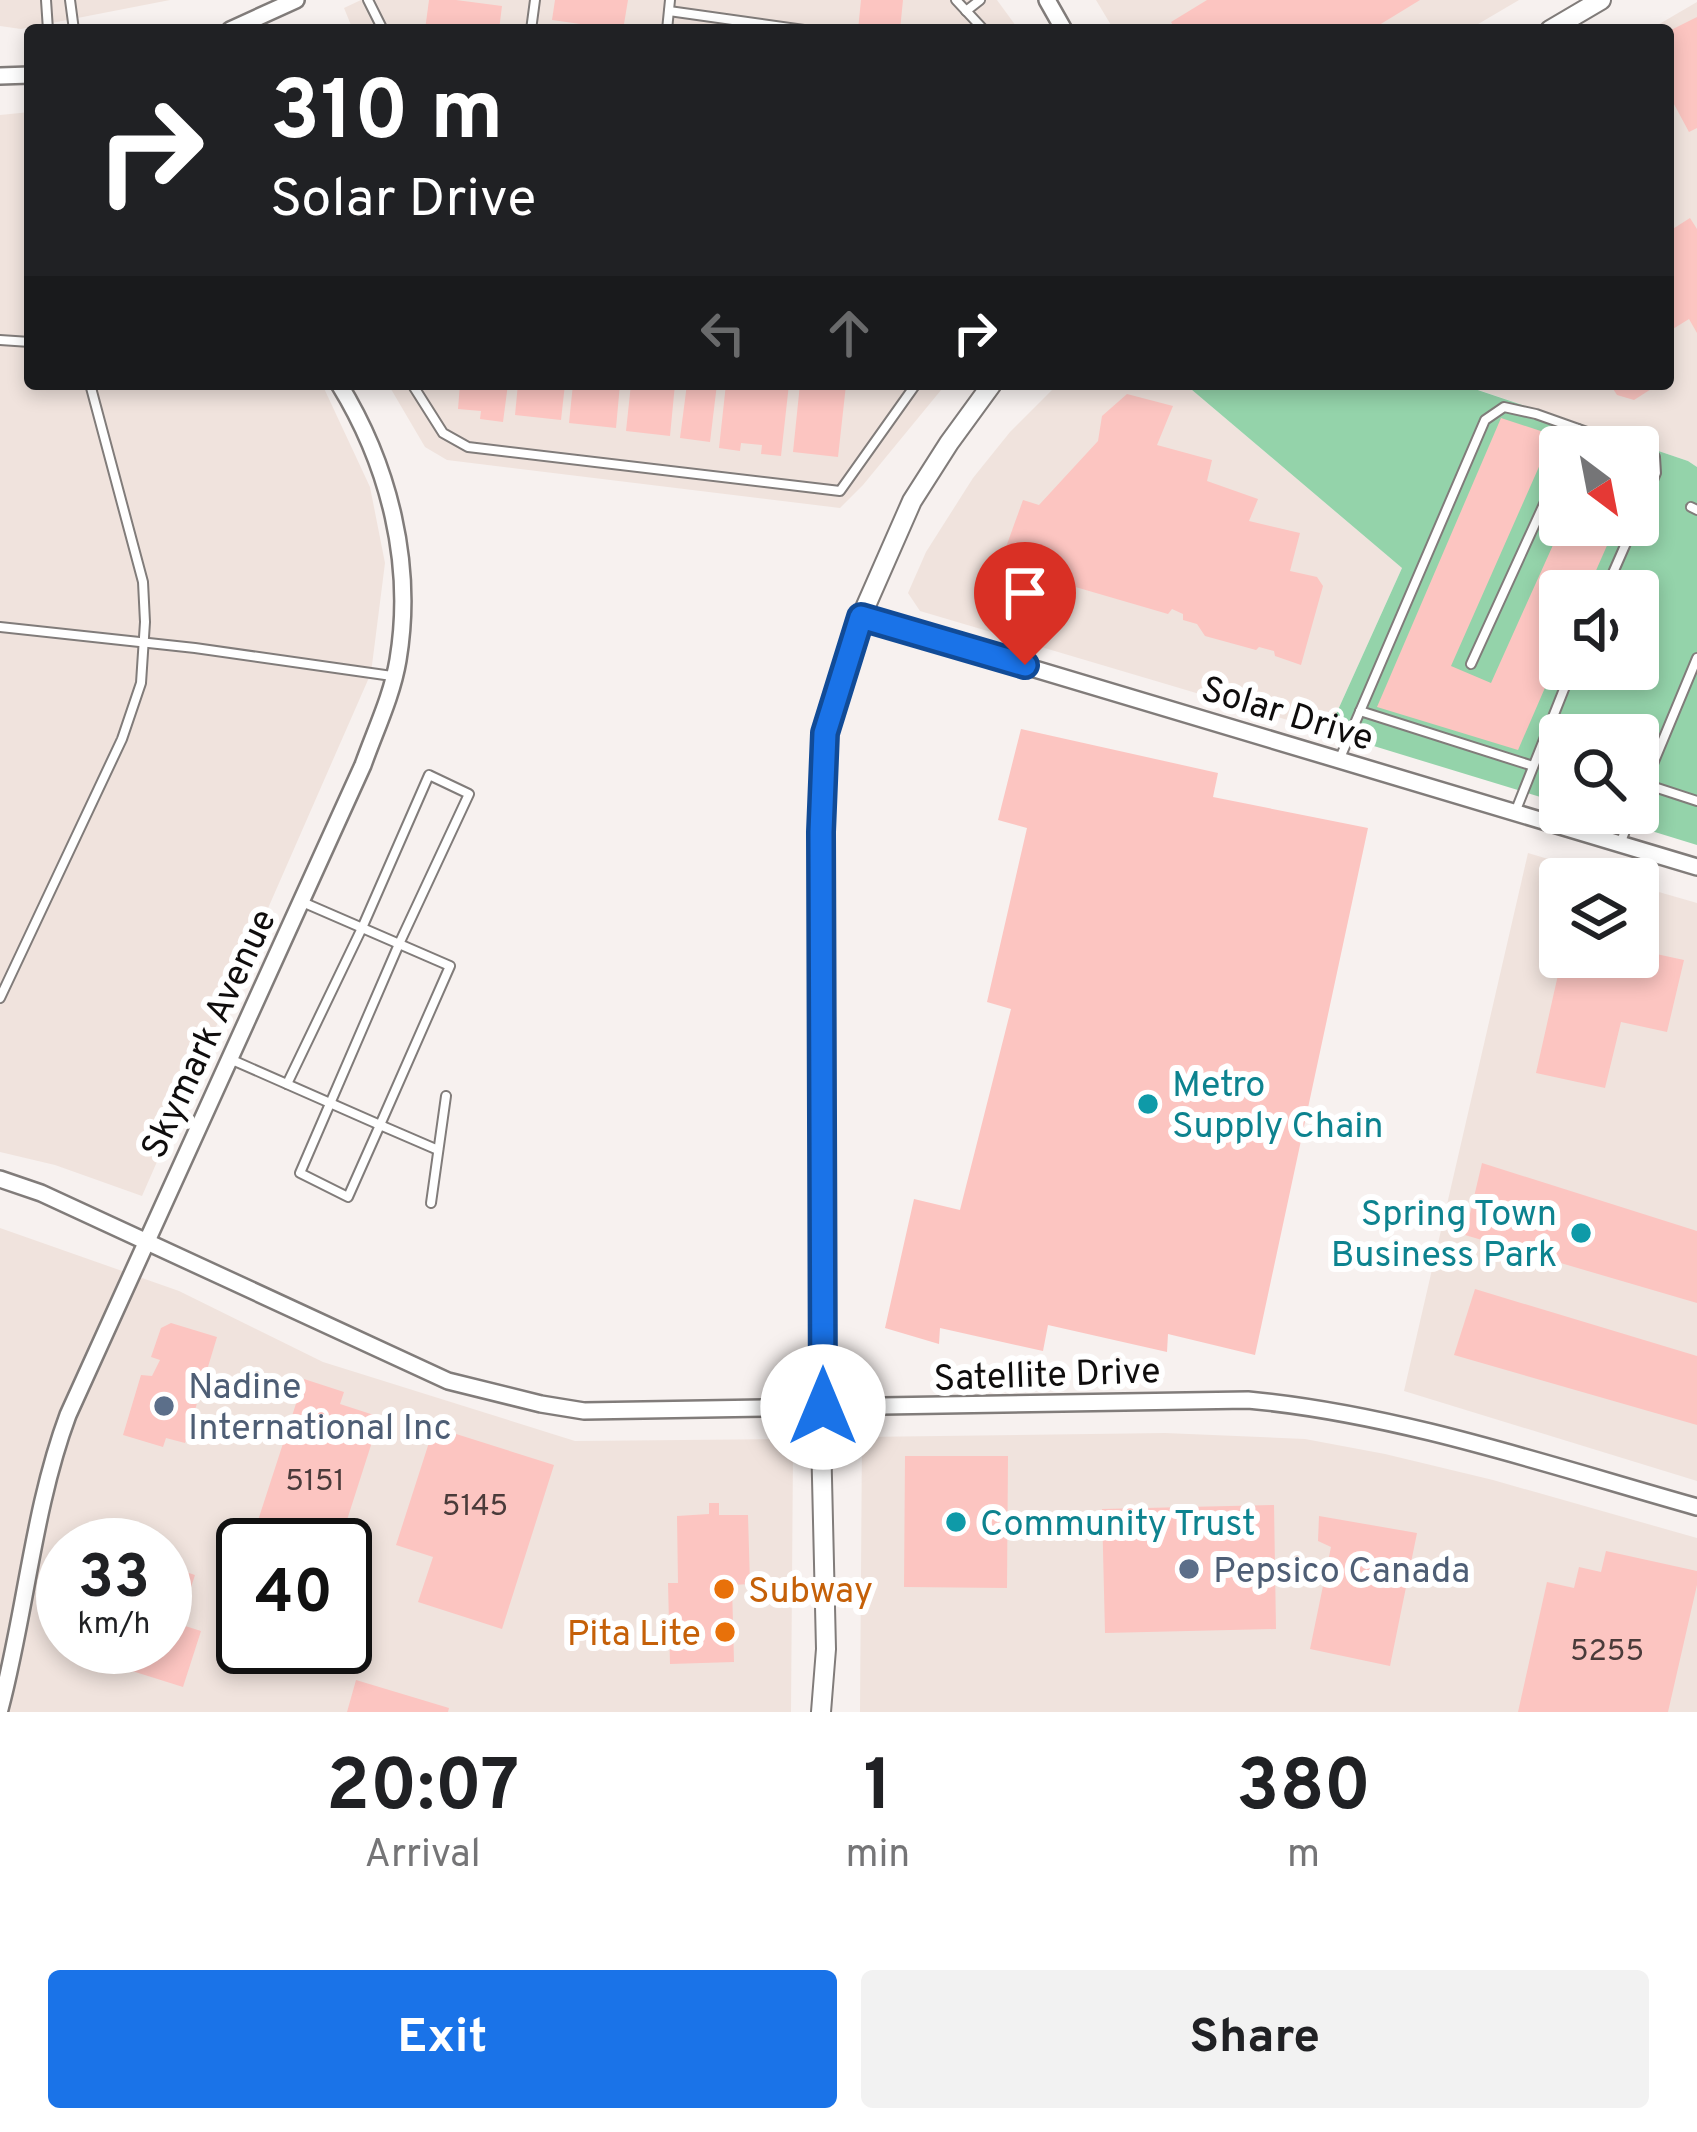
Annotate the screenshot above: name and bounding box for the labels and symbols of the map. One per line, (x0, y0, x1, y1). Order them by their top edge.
north arrow (1539, 426, 1659, 546)
pin (974, 542, 1076, 665)
street label: Solar Drive (1195, 668, 1378, 764)
street label: Skymark Avenue (133, 903, 289, 1167)
place label: Metro Supply Chain (1172, 1064, 1384, 1151)
marker: Metro Supply Chain (1135, 1091, 1161, 1117)
place label: Spring Town Business Park (1331, 1193, 1557, 1280)
marker: Spring Town Business Park (1568, 1220, 1594, 1246)
position arrow (760, 1344, 886, 1470)
street label: Satellite Drive (933, 1350, 1161, 1404)
place label: Nadine International Inc (188, 1366, 452, 1453)
marker: Nadine International Inc (151, 1393, 177, 1419)
house number: 5151 (285, 1464, 345, 1501)
house number: 5145 (442, 1489, 508, 1526)
place label: Community Trust (980, 1503, 1256, 1549)
marker: Community Trust (943, 1509, 969, 1535)
speed limit sign: 40 (216, 1518, 372, 1674)
place label: Pepsico Canada (1213, 1550, 1470, 1596)
marker: Pepsico Canada (1176, 1556, 1202, 1582)
place label: Subway (748, 1570, 873, 1616)
marker: Subway (711, 1576, 737, 1602)
place label: Pita Lite (567, 1613, 701, 1659)
marker: Pita Lite (712, 1619, 738, 1645)
house number: 5255 (1570, 1634, 1644, 1671)

